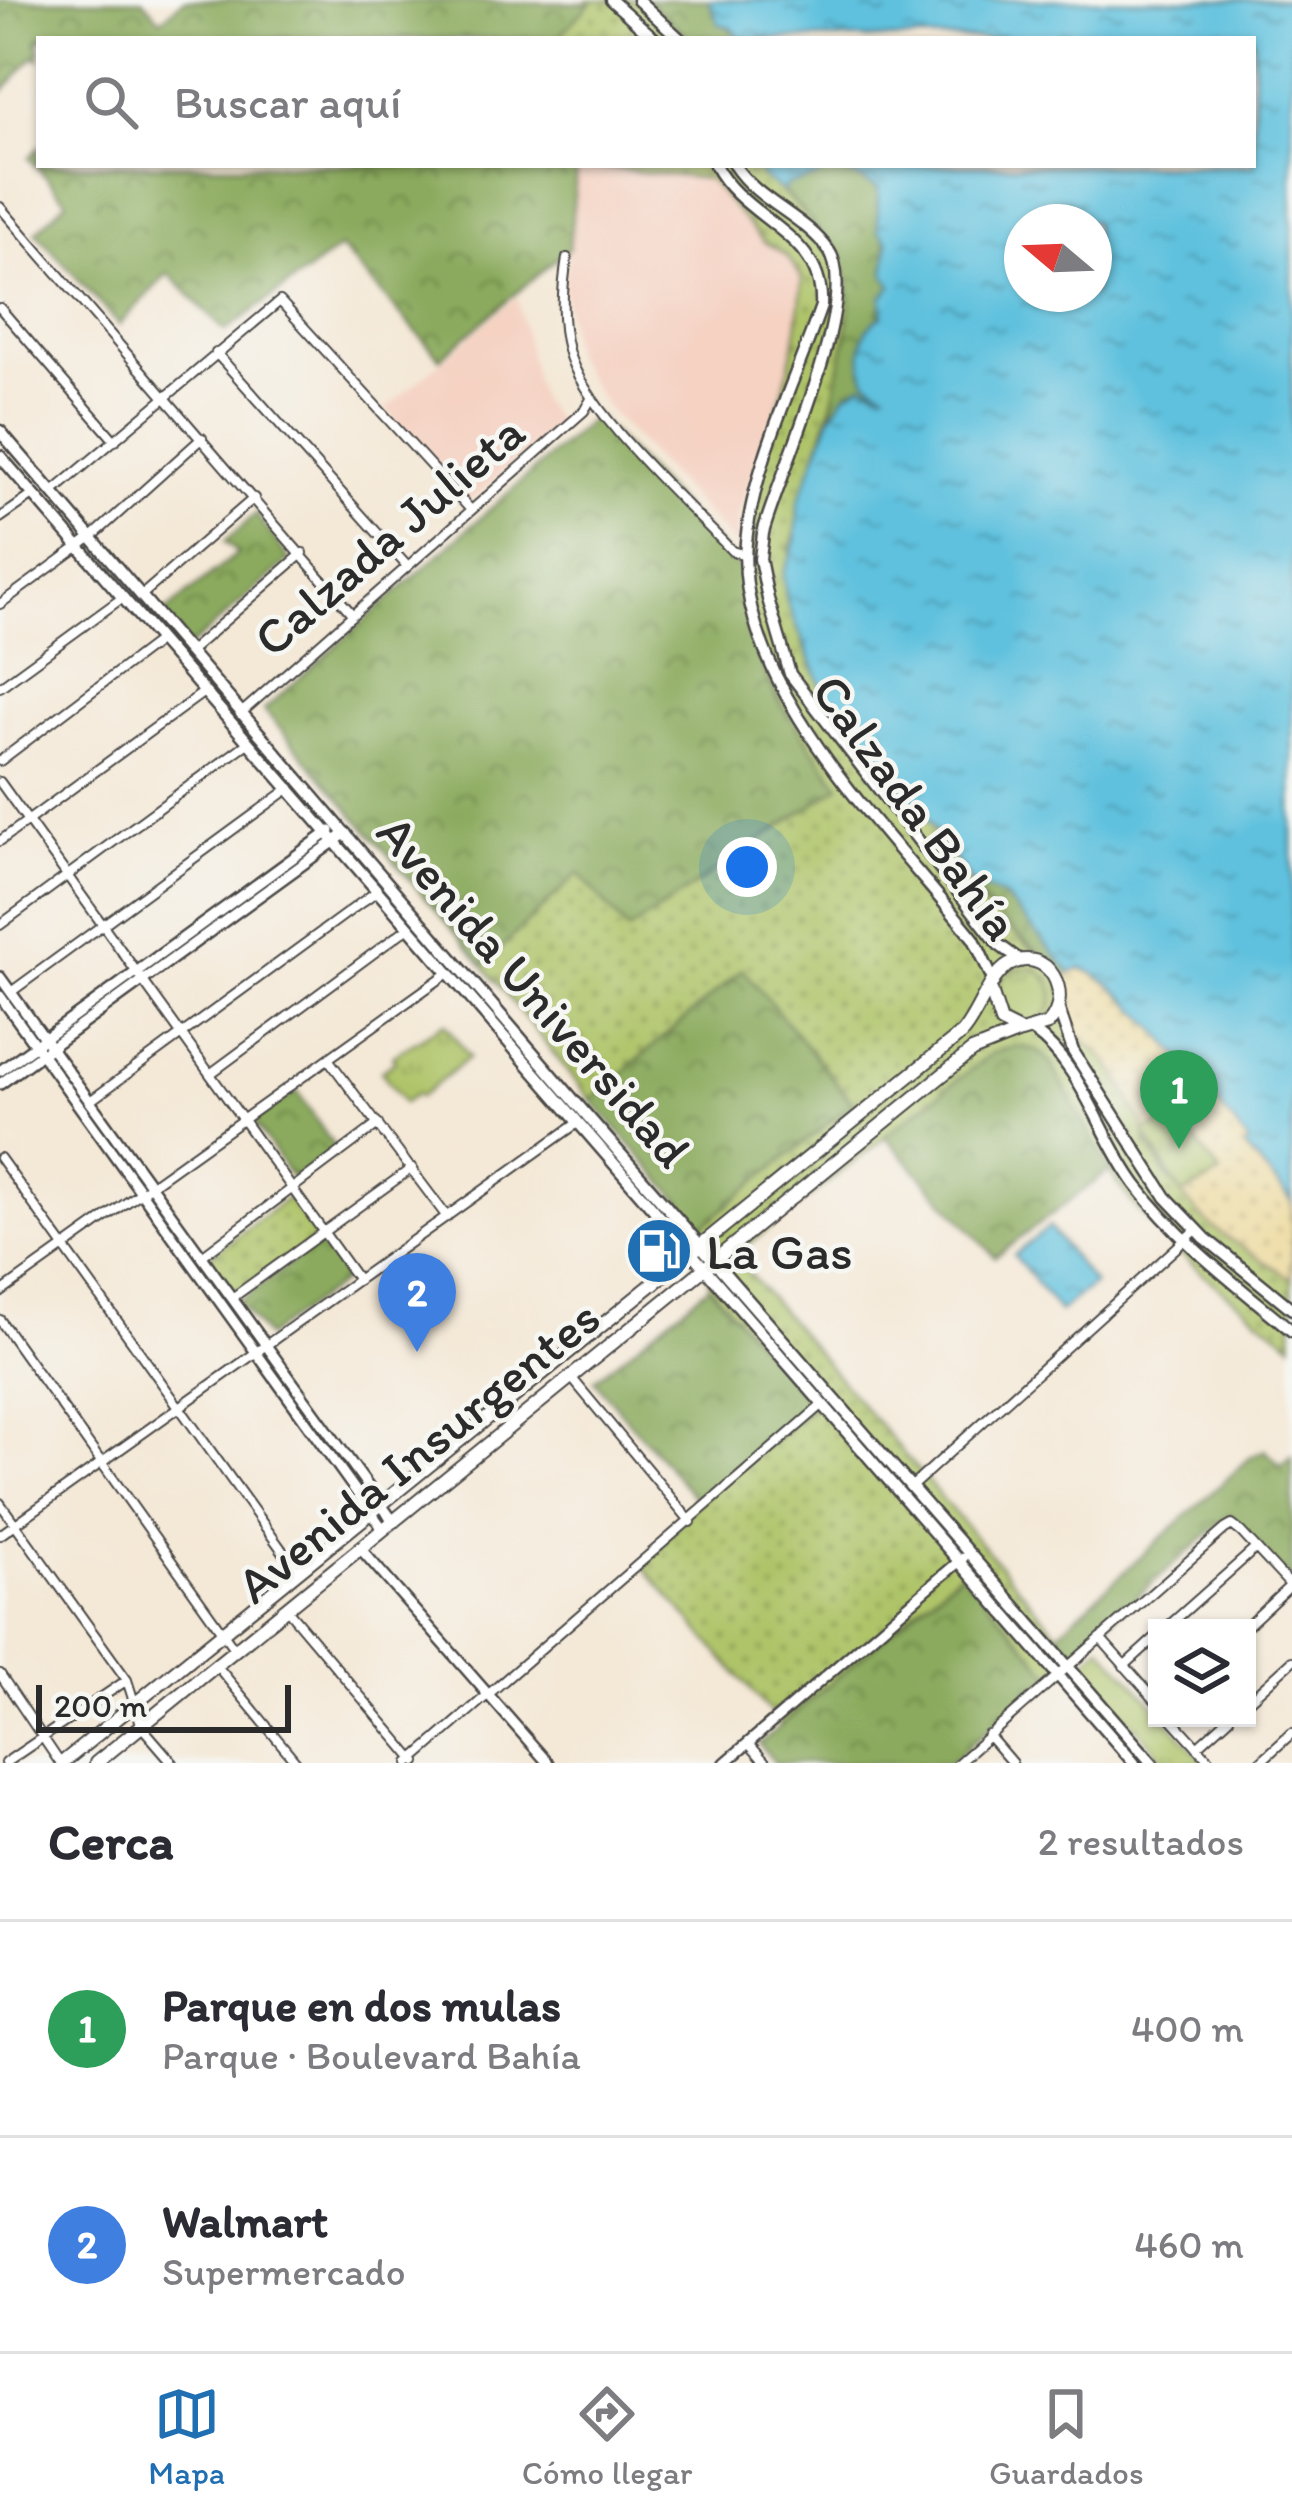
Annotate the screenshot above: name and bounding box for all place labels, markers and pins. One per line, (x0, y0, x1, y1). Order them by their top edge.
pin: 1 (1140, 1050, 1218, 1149)
fuel station icon: La Gas (624, 1216, 694, 1286)
place label: La Gas (706, 1221, 853, 1282)
pin: 2 (378, 1253, 456, 1352)

